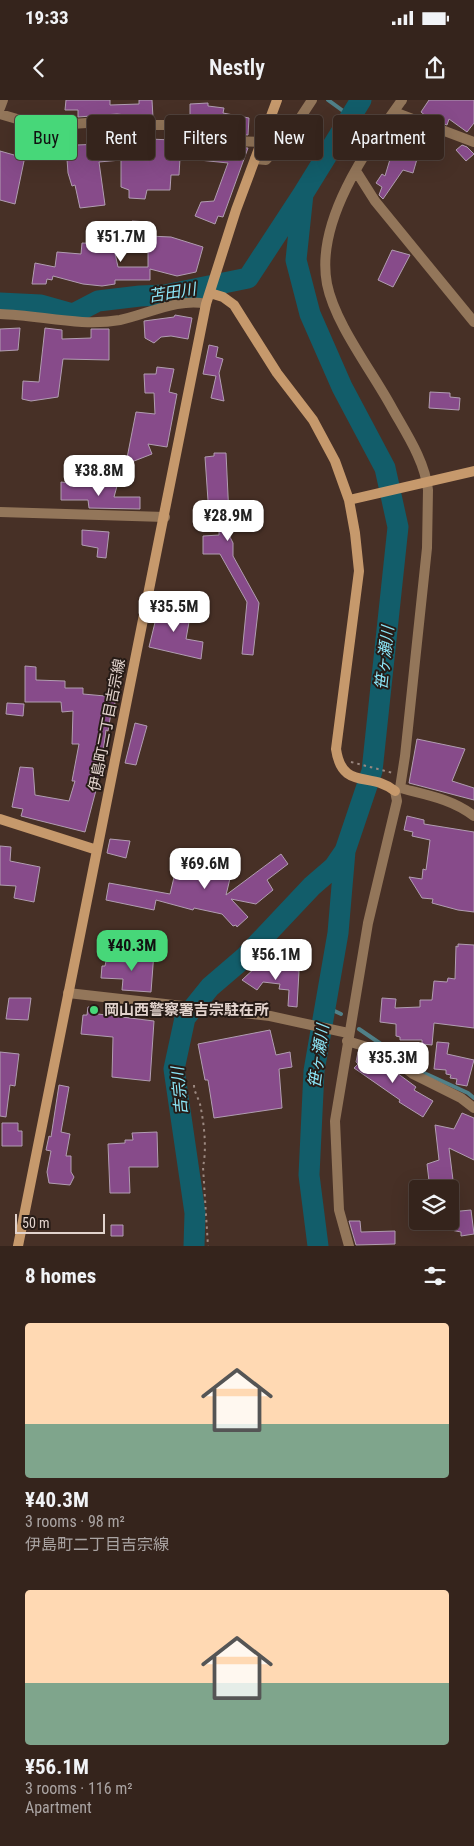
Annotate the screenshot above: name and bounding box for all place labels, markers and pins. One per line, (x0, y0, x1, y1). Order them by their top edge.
pin: ¥51.7M (80, 220, 162, 263)
pin: ¥38.8M (58, 454, 140, 497)
pin: ¥28.9M (187, 500, 269, 542)
pin: ¥35.5M (133, 590, 215, 633)
pin: ¥69.6M (164, 848, 246, 890)
pin: ¥40.3M (91, 930, 173, 972)
pin: ¥56.1M (235, 938, 317, 981)
place label: 岡山西警察署吉宗駐在所 (104, 1001, 269, 1019)
marker: 岡山西警察署吉宗駐在所 (88, 1004, 100, 1016)
pin: ¥35.3M (352, 1042, 434, 1084)

